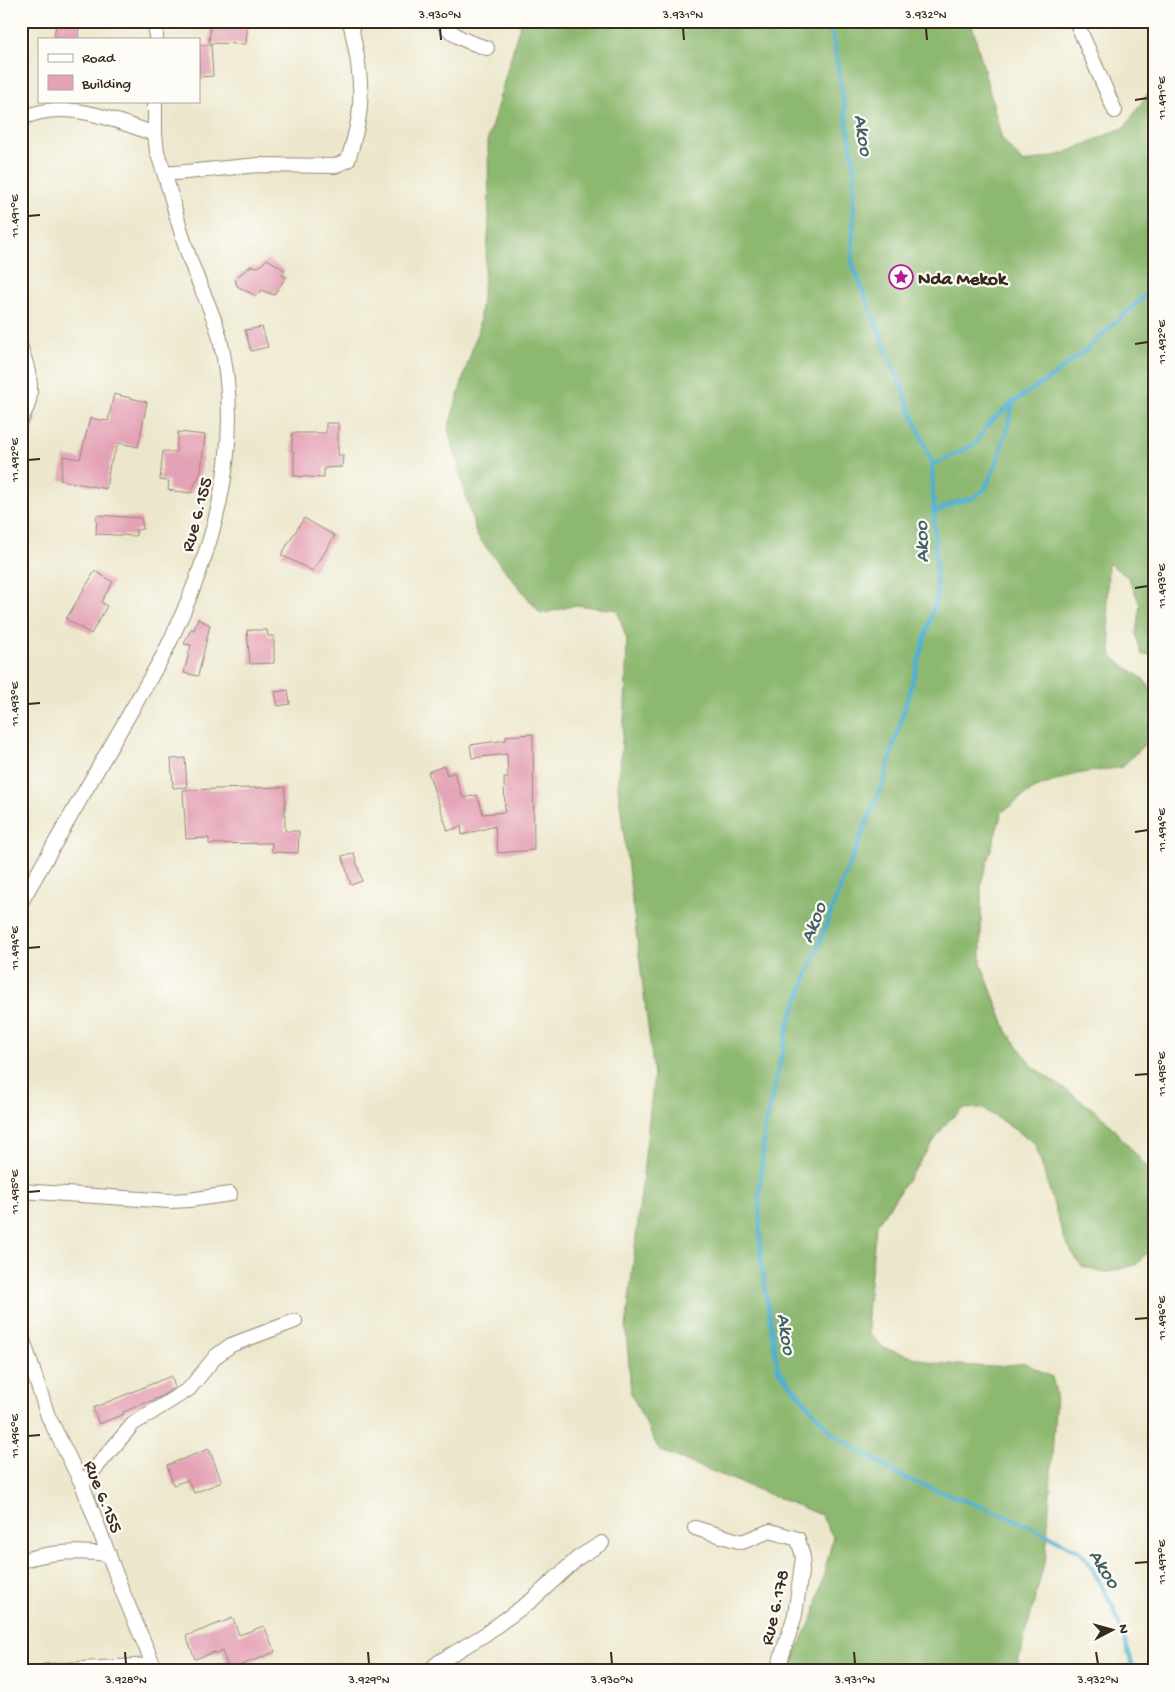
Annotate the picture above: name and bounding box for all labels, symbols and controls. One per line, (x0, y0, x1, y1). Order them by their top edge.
text: 3.930°N (418, 9, 461, 23)
text: 3.931°N (662, 9, 703, 23)
text: 3.932°N (904, 9, 947, 23)
legend (38, 38, 200, 102)
text: Road (82, 50, 116, 68)
text: Building (81, 76, 131, 94)
text: 11.491°E (1156, 76, 1170, 120)
water label: Akoo (847, 113, 876, 159)
text: 11.491°E (9, 194, 23, 238)
place icon: Nda Mekok (888, 264, 914, 290)
place label: Nda Mekok (918, 269, 1009, 292)
text: 11.492°E (1156, 320, 1170, 365)
text: 11.492°E (9, 438, 23, 483)
street label: Rue 6.155 (177, 475, 219, 555)
water label: Akoo (911, 519, 936, 563)
text: 11.493°E (1156, 563, 1170, 609)
text: 11.493°E (9, 681, 23, 727)
text: 11.494°E (1156, 808, 1170, 853)
water label: Akoo (797, 898, 834, 947)
text: 11.494°E (9, 926, 23, 971)
text: 11.495°E (1156, 1051, 1170, 1097)
text: 11.495°E (9, 1169, 23, 1215)
text: 11.496°E (1156, 1295, 1170, 1341)
water label: Akoo (770, 1312, 799, 1358)
text: 11.496°E (9, 1413, 23, 1459)
street label: Rue 6.155 (77, 1458, 127, 1537)
text: 11.497°E (1156, 1539, 1170, 1585)
water label: Akoo (1082, 1546, 1125, 1595)
street label: Rue 6.178 (757, 1568, 796, 1648)
north arrow (1088, 1604, 1138, 1654)
text: N (1114, 1623, 1131, 1634)
text: 3.928°N (104, 1674, 147, 1688)
text: 3.929°N (347, 1674, 390, 1688)
text: 3.930°N (590, 1674, 633, 1688)
text: 3.931°N (834, 1674, 875, 1688)
text: 3.932°N (1076, 1674, 1119, 1688)

